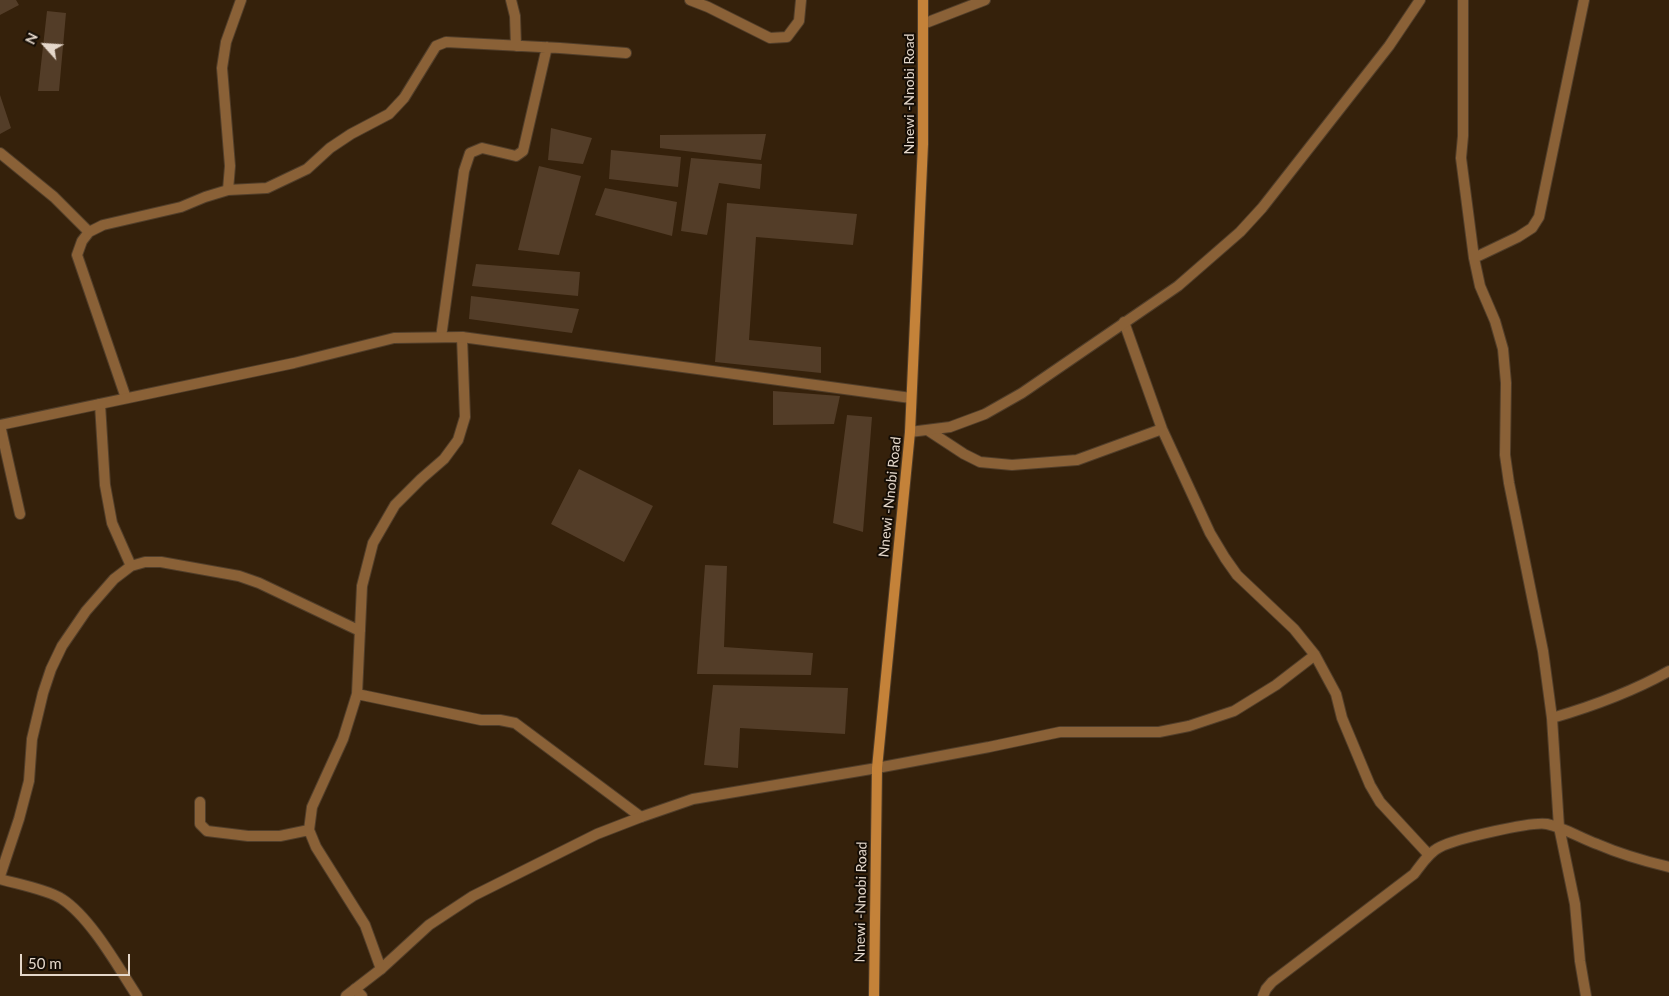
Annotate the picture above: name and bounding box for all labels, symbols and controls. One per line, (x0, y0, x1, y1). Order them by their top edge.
north arrow (20, 20, 70, 70)
text: N (21, 30, 41, 47)
street label: Nnewi -Nnobi Road (901, 33, 917, 155)
street label: Nnewi -Nnobi Road (875, 436, 905, 558)
street label: Nnewi -Nnobi Road (852, 841, 870, 963)
scale bar (22, 944, 132, 976)
text: 50 m (28, 954, 62, 972)

